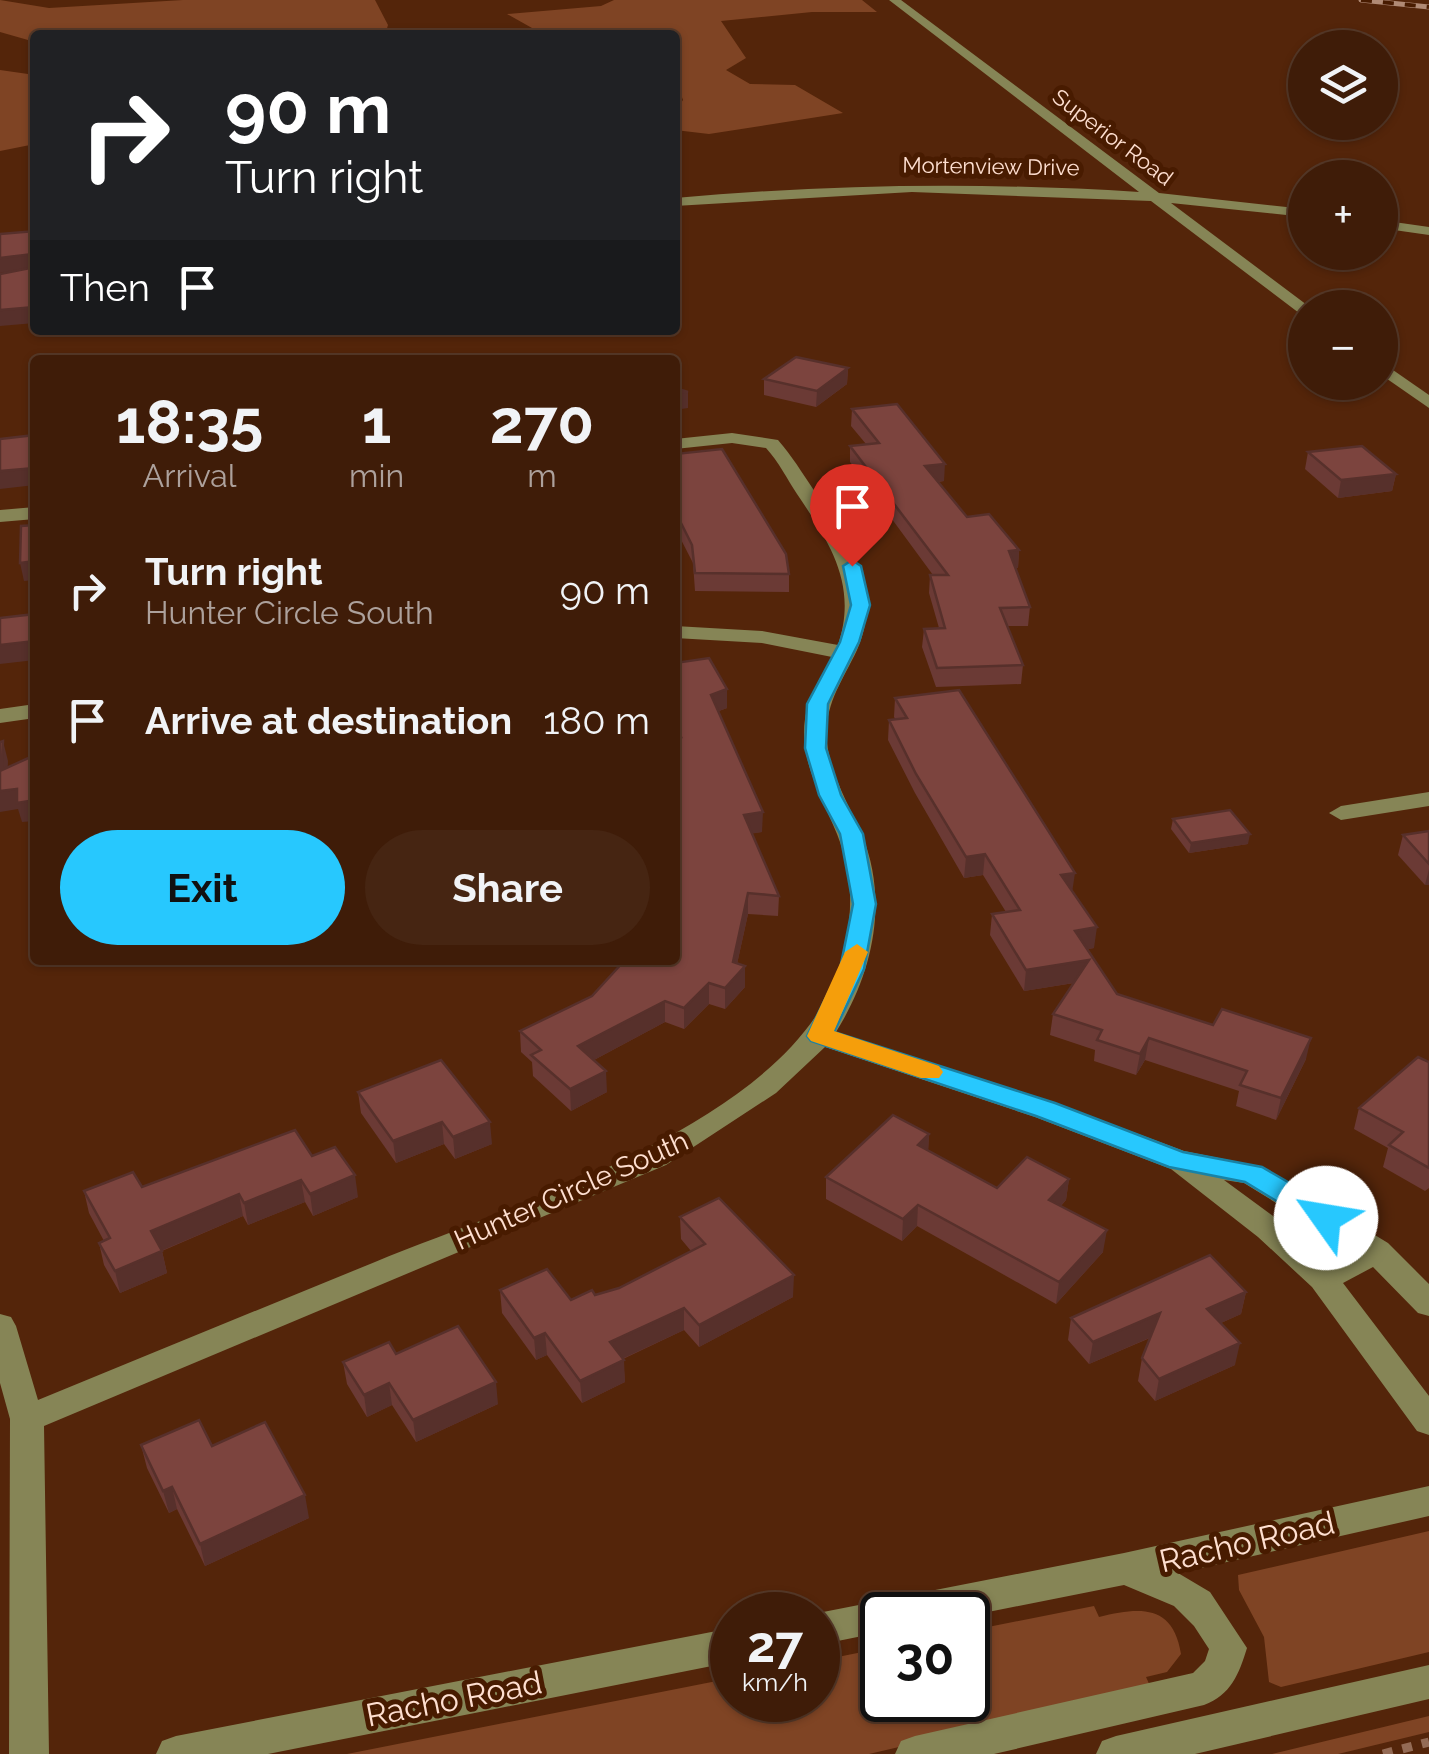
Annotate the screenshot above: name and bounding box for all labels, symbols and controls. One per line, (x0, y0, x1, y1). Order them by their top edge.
map controls (1288, 30, 1398, 400)
button: layers (1288, 30, 1398, 140)
text: 90 m (225, 67, 391, 149)
icon: right (60, 70, 190, 200)
street label: Superior Road (1048, 83, 1178, 191)
text: Turn right (225, 151, 423, 204)
street label: Mortenview Drive (902, 151, 1080, 181)
button: + (1288, 160, 1398, 270)
icon: arrive (170, 260, 225, 315)
text: Then (60, 265, 150, 310)
button: − (1288, 290, 1398, 400)
text: 18:35 (116, 387, 263, 457)
text: 1 (362, 387, 391, 457)
text: 270 (490, 387, 594, 457)
text: Arrival (143, 457, 236, 494)
text: min (349, 457, 404, 494)
text: m (527, 457, 557, 494)
pin (810, 464, 895, 567)
icon: arrive (825, 479, 880, 534)
text: Turn right (145, 549, 322, 594)
icon: right (60, 563, 115, 618)
text: 90 m (560, 568, 650, 613)
text: Hunter Circle South (145, 594, 434, 631)
icon: arrive (60, 693, 115, 748)
text: Arrive at destination (145, 698, 512, 743)
text: 180 m (543, 698, 650, 743)
button: Exit (60, 830, 345, 945)
button: Share (365, 830, 650, 945)
street label: Hunter Circle South (449, 1124, 693, 1257)
position arrow (1274, 1166, 1378, 1270)
street label: Racho Road (1156, 1503, 1338, 1580)
speed limit sign: 30 (860, 1592, 990, 1722)
text: 27 (747, 1615, 803, 1674)
street label: Racho Road (363, 1663, 545, 1734)
text: km/h (742, 1667, 808, 1697)

